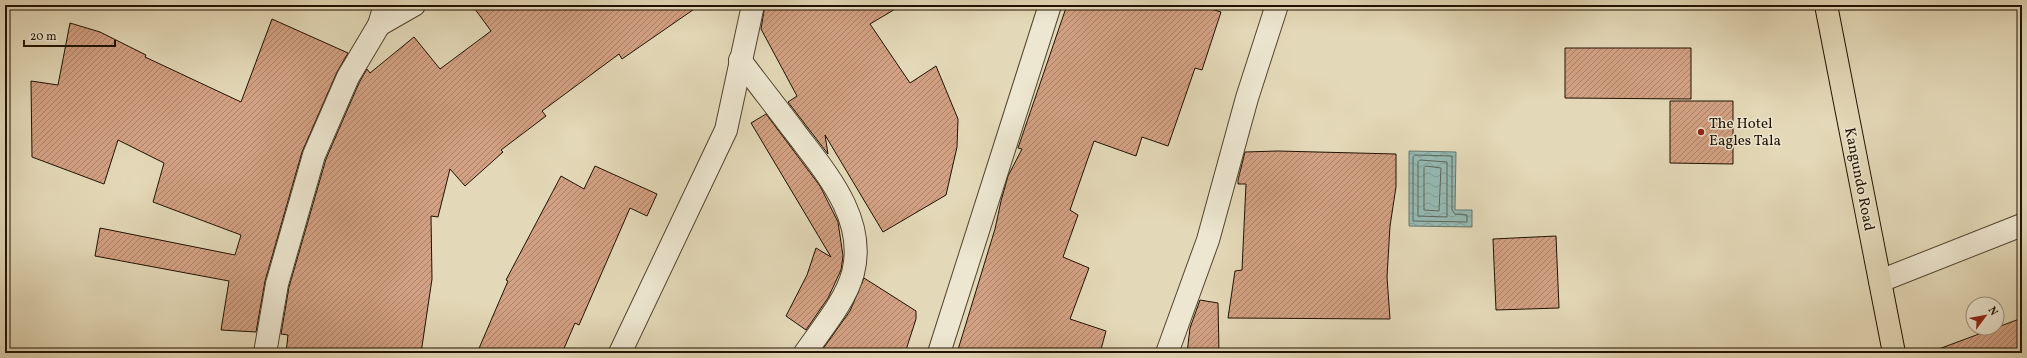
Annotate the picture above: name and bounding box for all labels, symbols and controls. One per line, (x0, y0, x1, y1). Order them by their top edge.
scale bar (24, 22, 115, 48)
text: 20 m (30, 29, 57, 45)
place label: The Hotel Eagles Tala (1709, 114, 1781, 152)
street label: Kangundo Road (1838, 126, 1879, 233)
marker: The Hotel Eagles Tala (1696, 127, 1706, 137)
north arrow (1965, 296, 2005, 336)
text: N (1984, 304, 2001, 319)

